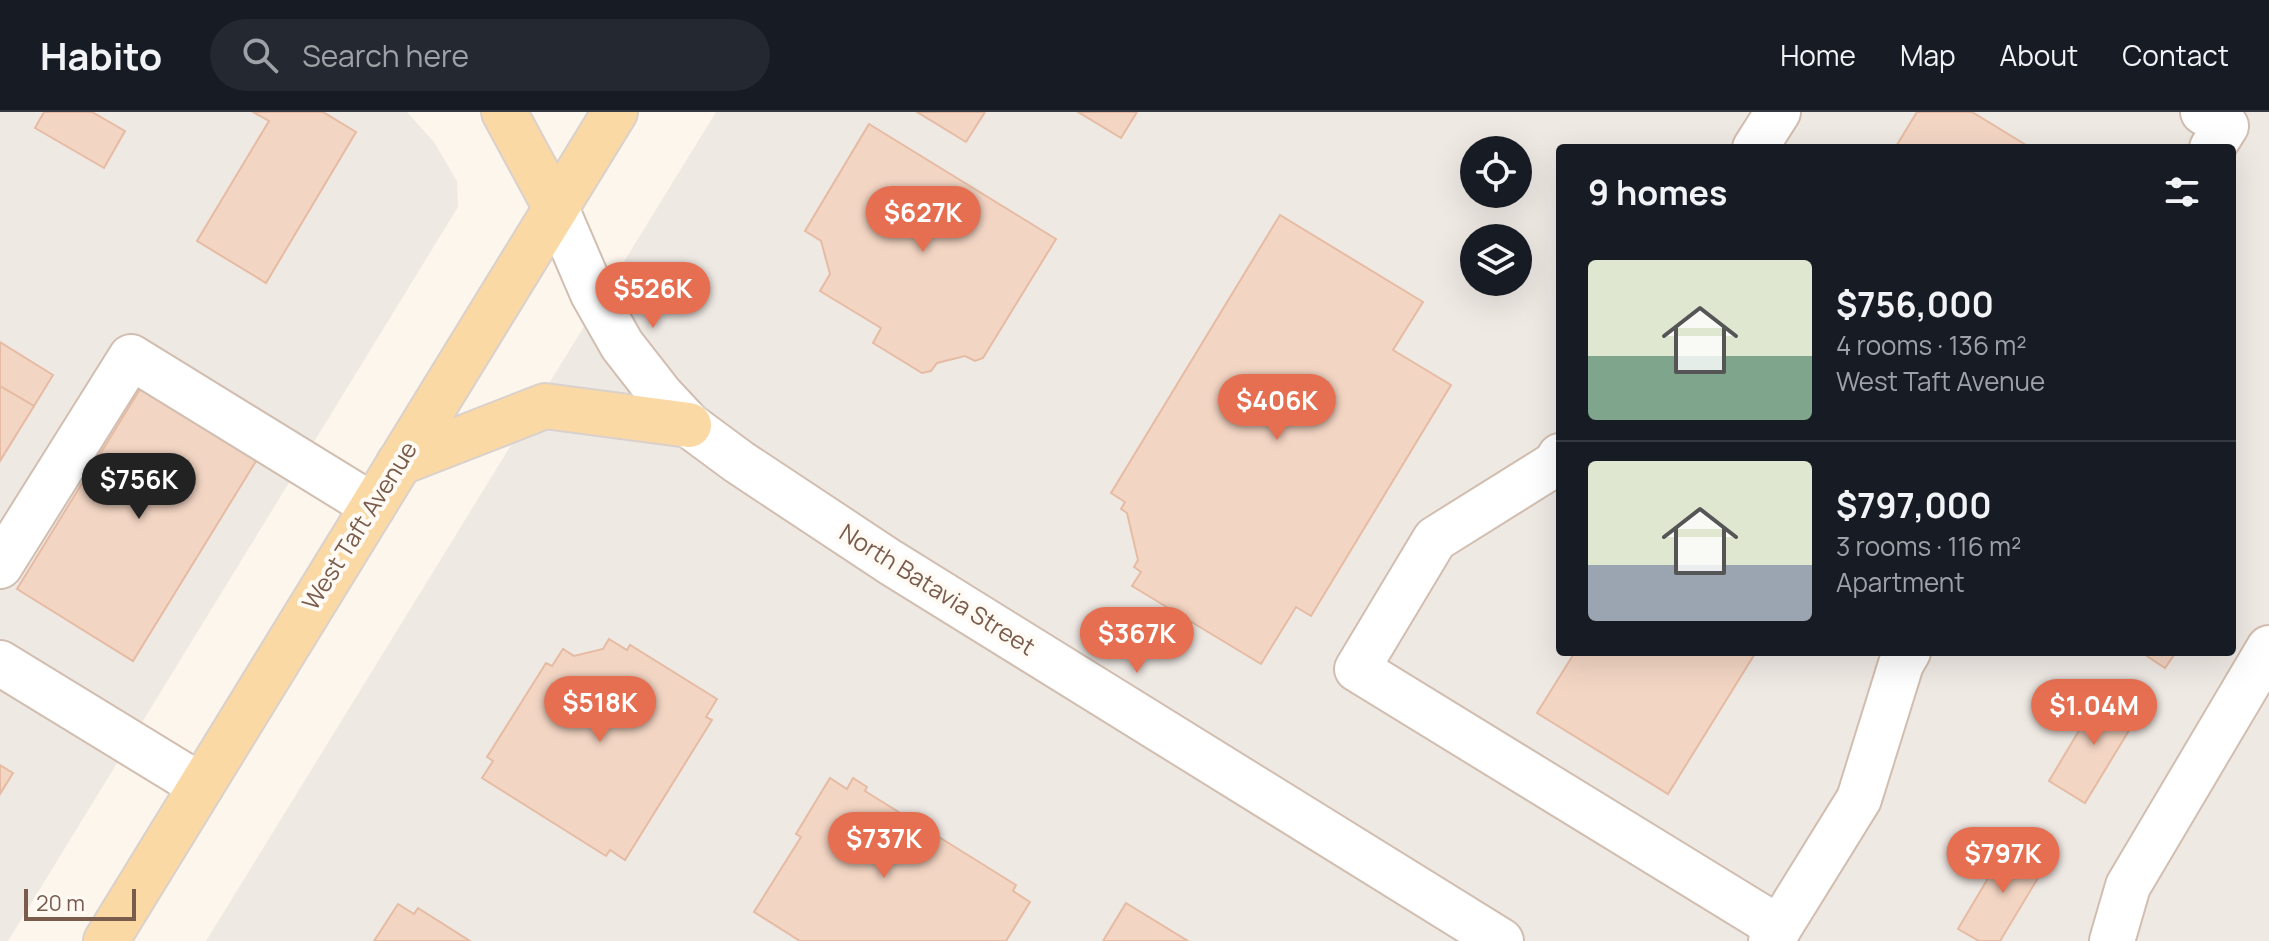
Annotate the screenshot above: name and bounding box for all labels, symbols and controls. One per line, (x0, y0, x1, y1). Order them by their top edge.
search box (210, 19, 770, 91)
text: Habito (40, 29, 162, 81)
icon: search (238, 33, 282, 77)
text: Search here (302, 35, 469, 76)
text: Home (1780, 36, 1856, 74)
text: Map (1900, 36, 1956, 74)
text: About (2000, 36, 2078, 74)
text: Contact (2122, 36, 2229, 74)
map controls (1460, 136, 1532, 296)
button: locate (1460, 136, 1532, 208)
text: 9 homes (1588, 169, 1727, 215)
icon: filters (2160, 170, 2204, 214)
pin: $627K (867, 186, 979, 254)
text: $627K (884, 194, 962, 230)
button: layers (1460, 224, 1532, 296)
pin: $526K (597, 262, 709, 330)
text: $526K (613, 270, 693, 306)
text: $756,000 (1836, 281, 1994, 327)
icon: home (1652, 292, 1748, 388)
text: 4 rooms · 136 m² (1836, 327, 2027, 363)
text: West Taft Avenue (1836, 363, 2045, 399)
pin: $406K (1221, 374, 1333, 442)
text: $406K (1236, 382, 1318, 418)
street label: West Taft Avenue (294, 435, 424, 616)
pin: $756K (83, 453, 195, 521)
text: $756K (100, 461, 178, 497)
text: $797,000 (1836, 482, 1992, 528)
icon: home (1652, 493, 1748, 589)
street label: North Batavia Street (834, 515, 1042, 662)
text: 3 rooms · 116 m² (1836, 528, 2022, 564)
text: Apartment (1836, 564, 1965, 600)
pin: $367K (1081, 607, 1193, 675)
text: $367K (1098, 615, 1176, 651)
pin: $518K (544, 676, 656, 744)
pin: $1.04M (2029, 679, 2159, 747)
text: $518K (562, 684, 638, 720)
text: $1.04M (2049, 687, 2139, 723)
pin: $737K (828, 812, 940, 880)
text: $737K (846, 820, 922, 856)
pin: $797K (1947, 827, 2059, 895)
text: $797K (1965, 835, 2041, 871)
scale bar (24, 885, 136, 921)
text: 20 m (36, 888, 85, 918)

